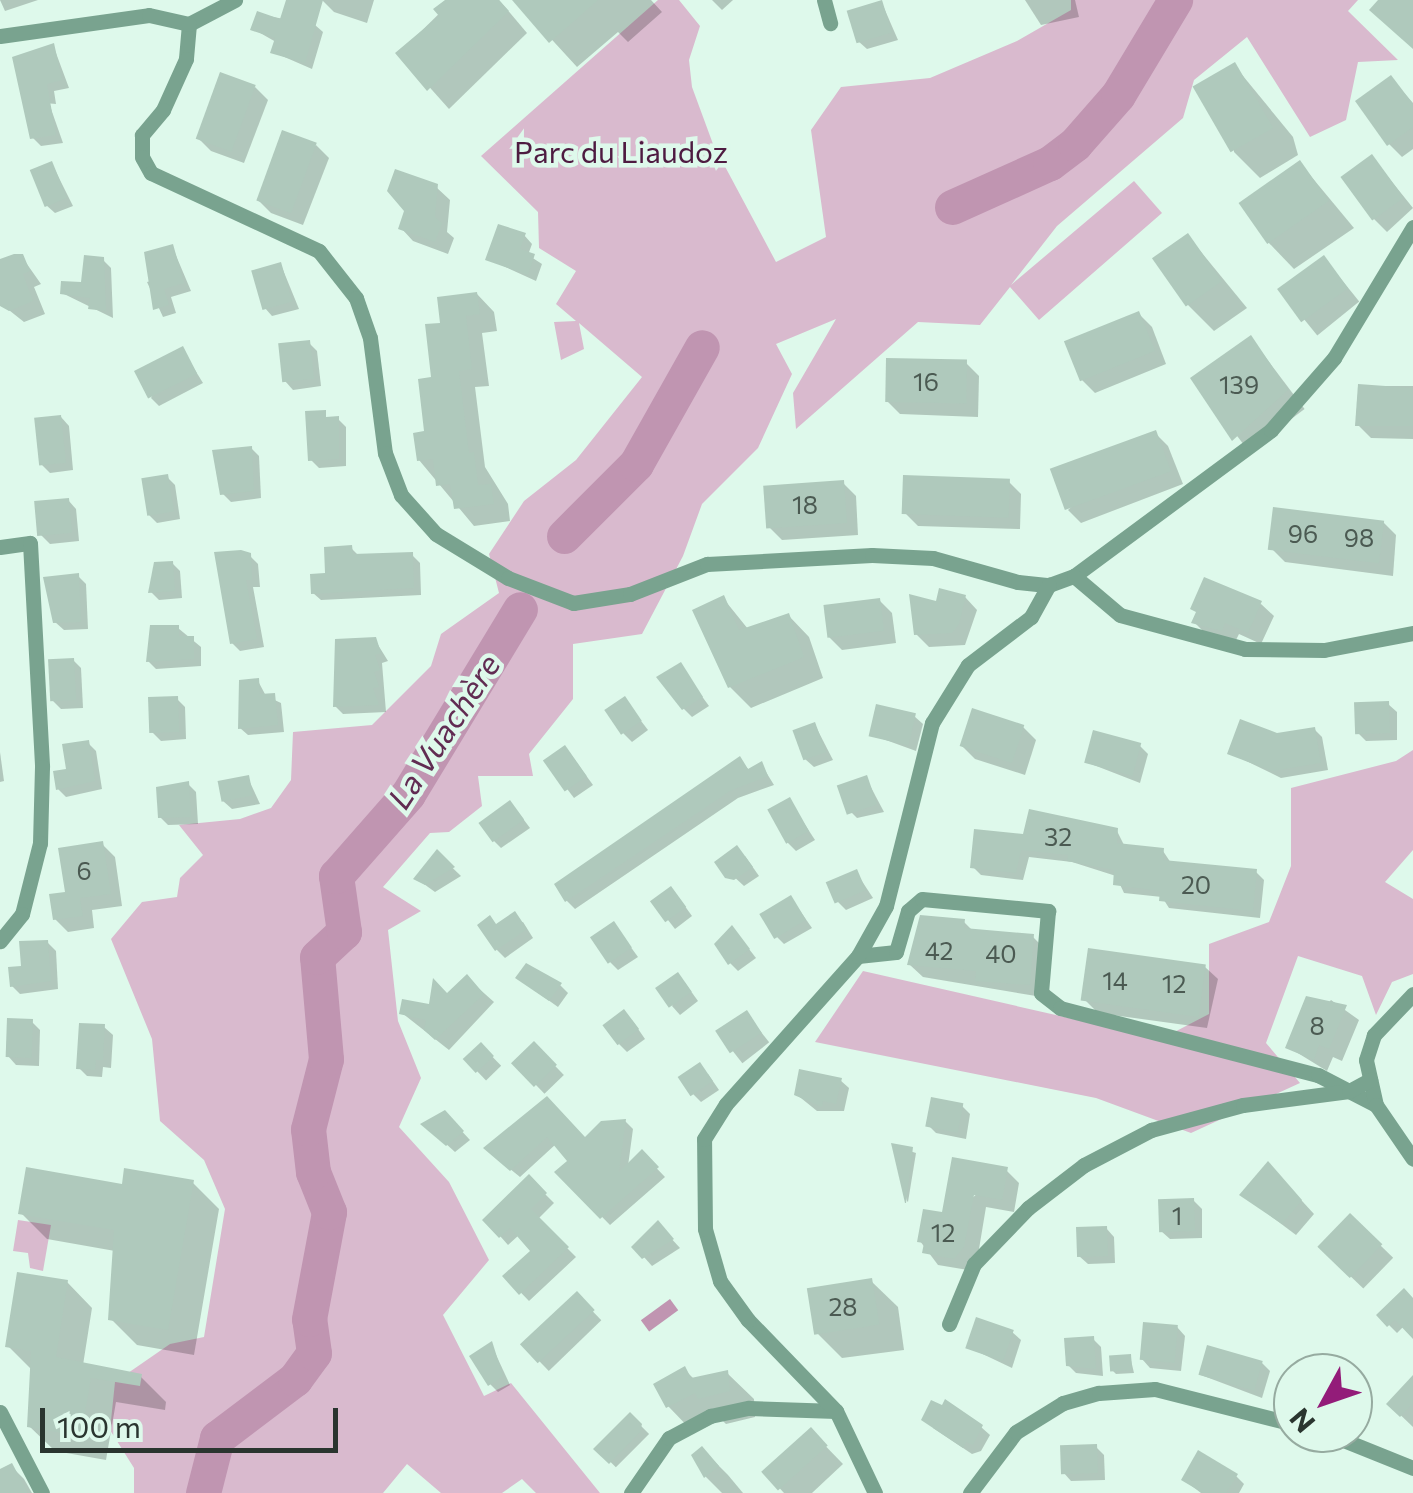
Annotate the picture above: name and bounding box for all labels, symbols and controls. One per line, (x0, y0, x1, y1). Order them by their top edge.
park label: Parc du Liaudoz (514, 133, 728, 169)
house number: 16 (913, 366, 939, 396)
house number: 139 (1219, 369, 1259, 399)
house number: 18 (792, 489, 818, 519)
house number: 96 (1288, 518, 1318, 548)
house number: 98 (1344, 522, 1374, 552)
water label: La Vuachère (379, 647, 507, 815)
house number: 32 (1044, 821, 1072, 851)
house number: 6 (76, 855, 92, 885)
house number: 20 (1181, 869, 1211, 899)
house number: 42 (925, 935, 953, 965)
house number: 40 (985, 938, 1017, 968)
house number: 14 (1102, 965, 1128, 995)
house number: 12 (1162, 968, 1186, 998)
house number: 8 (1309, 1010, 1325, 1040)
house number: 1 (1172, 1200, 1182, 1230)
house number: 12 (931, 1217, 955, 1247)
house number: 28 (829, 1291, 857, 1321)
north arrow (1273, 1353, 1373, 1453)
scale bar (45, 1388, 342, 1450)
text: N (1282, 1402, 1321, 1440)
text: 100 m (57, 1407, 141, 1444)

